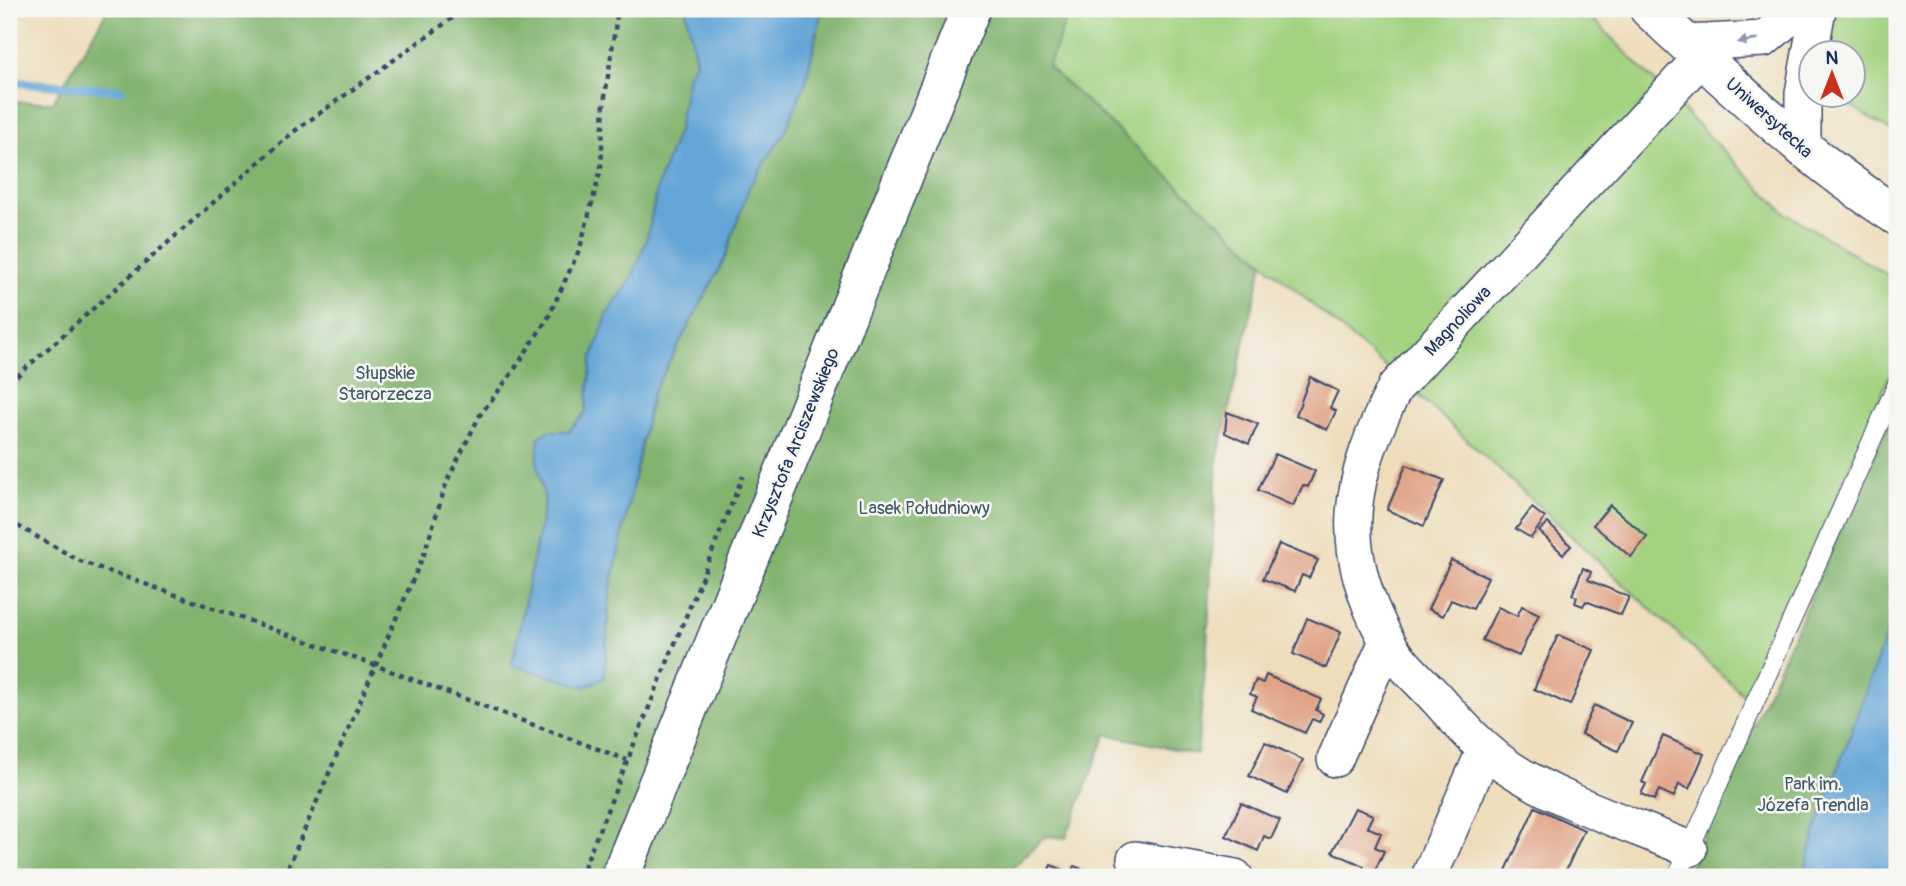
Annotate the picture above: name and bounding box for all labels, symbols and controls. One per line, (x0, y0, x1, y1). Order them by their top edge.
one-way arrow (1737, 35, 1759, 46)
north arrow (1798, 38, 1868, 108)
text: N (1826, 46, 1839, 70)
street label: Uniwersytecka (1721, 73, 1817, 163)
street label: Magnoliowa (1420, 281, 1496, 361)
street label: Krzysztofa Arciszewskiego (747, 344, 845, 541)
park label: Słupskie Starorzecza (338, 362, 432, 406)
park label: Lasek Południowy (858, 497, 990, 520)
park label: Park im. Józefa Trendla (1757, 773, 1869, 817)

